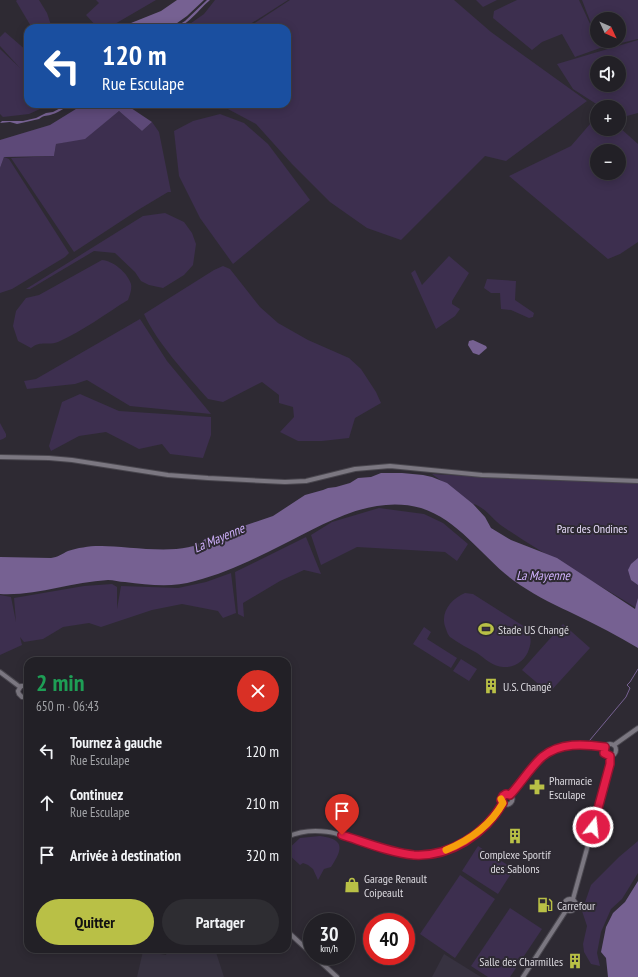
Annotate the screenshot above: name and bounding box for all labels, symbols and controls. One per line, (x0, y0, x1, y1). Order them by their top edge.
north arrow (590, 12, 626, 48)
map controls (590, 12, 626, 180)
text: 120 m (102, 36, 166, 73)
icon: left (36, 40, 88, 92)
button: sound (590, 56, 626, 92)
text: Rue Esculape (102, 72, 184, 95)
button: + (590, 100, 626, 136)
button: − (590, 144, 626, 180)
water label: La Mayenne (191, 519, 249, 556)
park label: Parc des Ondines (557, 521, 627, 536)
water label: La Mayenne (516, 567, 571, 584)
sports icon: Stade US Changé (477, 620, 495, 638)
place label: Stade US Changé (498, 622, 569, 637)
text: 2 min (36, 667, 84, 698)
button: close (237, 670, 279, 712)
building icon: U.S. Changé (482, 677, 500, 695)
place label: U.S. Changé (503, 679, 551, 694)
text: 650 m · 06:43 (36, 698, 99, 715)
text: Tournez à gauche (70, 733, 162, 752)
icon: left (36, 740, 58, 762)
text: 120 m (246, 742, 279, 761)
text: Rue Esculape (70, 752, 130, 769)
place label: Pharmacie Esculape (549, 773, 592, 802)
pharmacy icon: Pharmacie Esculape (528, 778, 546, 796)
text: Continuez (70, 785, 123, 804)
icon: ahead (36, 792, 58, 814)
text: 210 m (246, 794, 279, 813)
pin (325, 794, 359, 835)
icon: arrive (331, 800, 353, 822)
text: Rue Esculape (70, 804, 130, 821)
position arrow (572, 806, 614, 848)
building icon: Complexe Sportif des Sablons (506, 827, 524, 845)
icon: arrive (36, 844, 58, 866)
text: Arrivée à destination (70, 846, 181, 865)
text: 320 m (246, 846, 279, 865)
place label: Complexe Sportif des Sablons (479, 847, 552, 876)
place label: Garage Renault Coipeault (364, 871, 428, 900)
shop icon: Garage Renault Coipeault (343, 876, 361, 894)
fuel station icon: Carrefour (536, 896, 554, 914)
place label: Carrefour (557, 898, 596, 913)
button: Quitter (36, 899, 154, 945)
button: Partager (162, 899, 279, 945)
speed limit sign: 40 (363, 913, 415, 965)
text: 30 (319, 921, 339, 947)
text: km/h (320, 942, 338, 955)
building icon: Salle des Charmilles (566, 952, 584, 970)
place label: Salle des Charmilles (479, 954, 563, 969)

